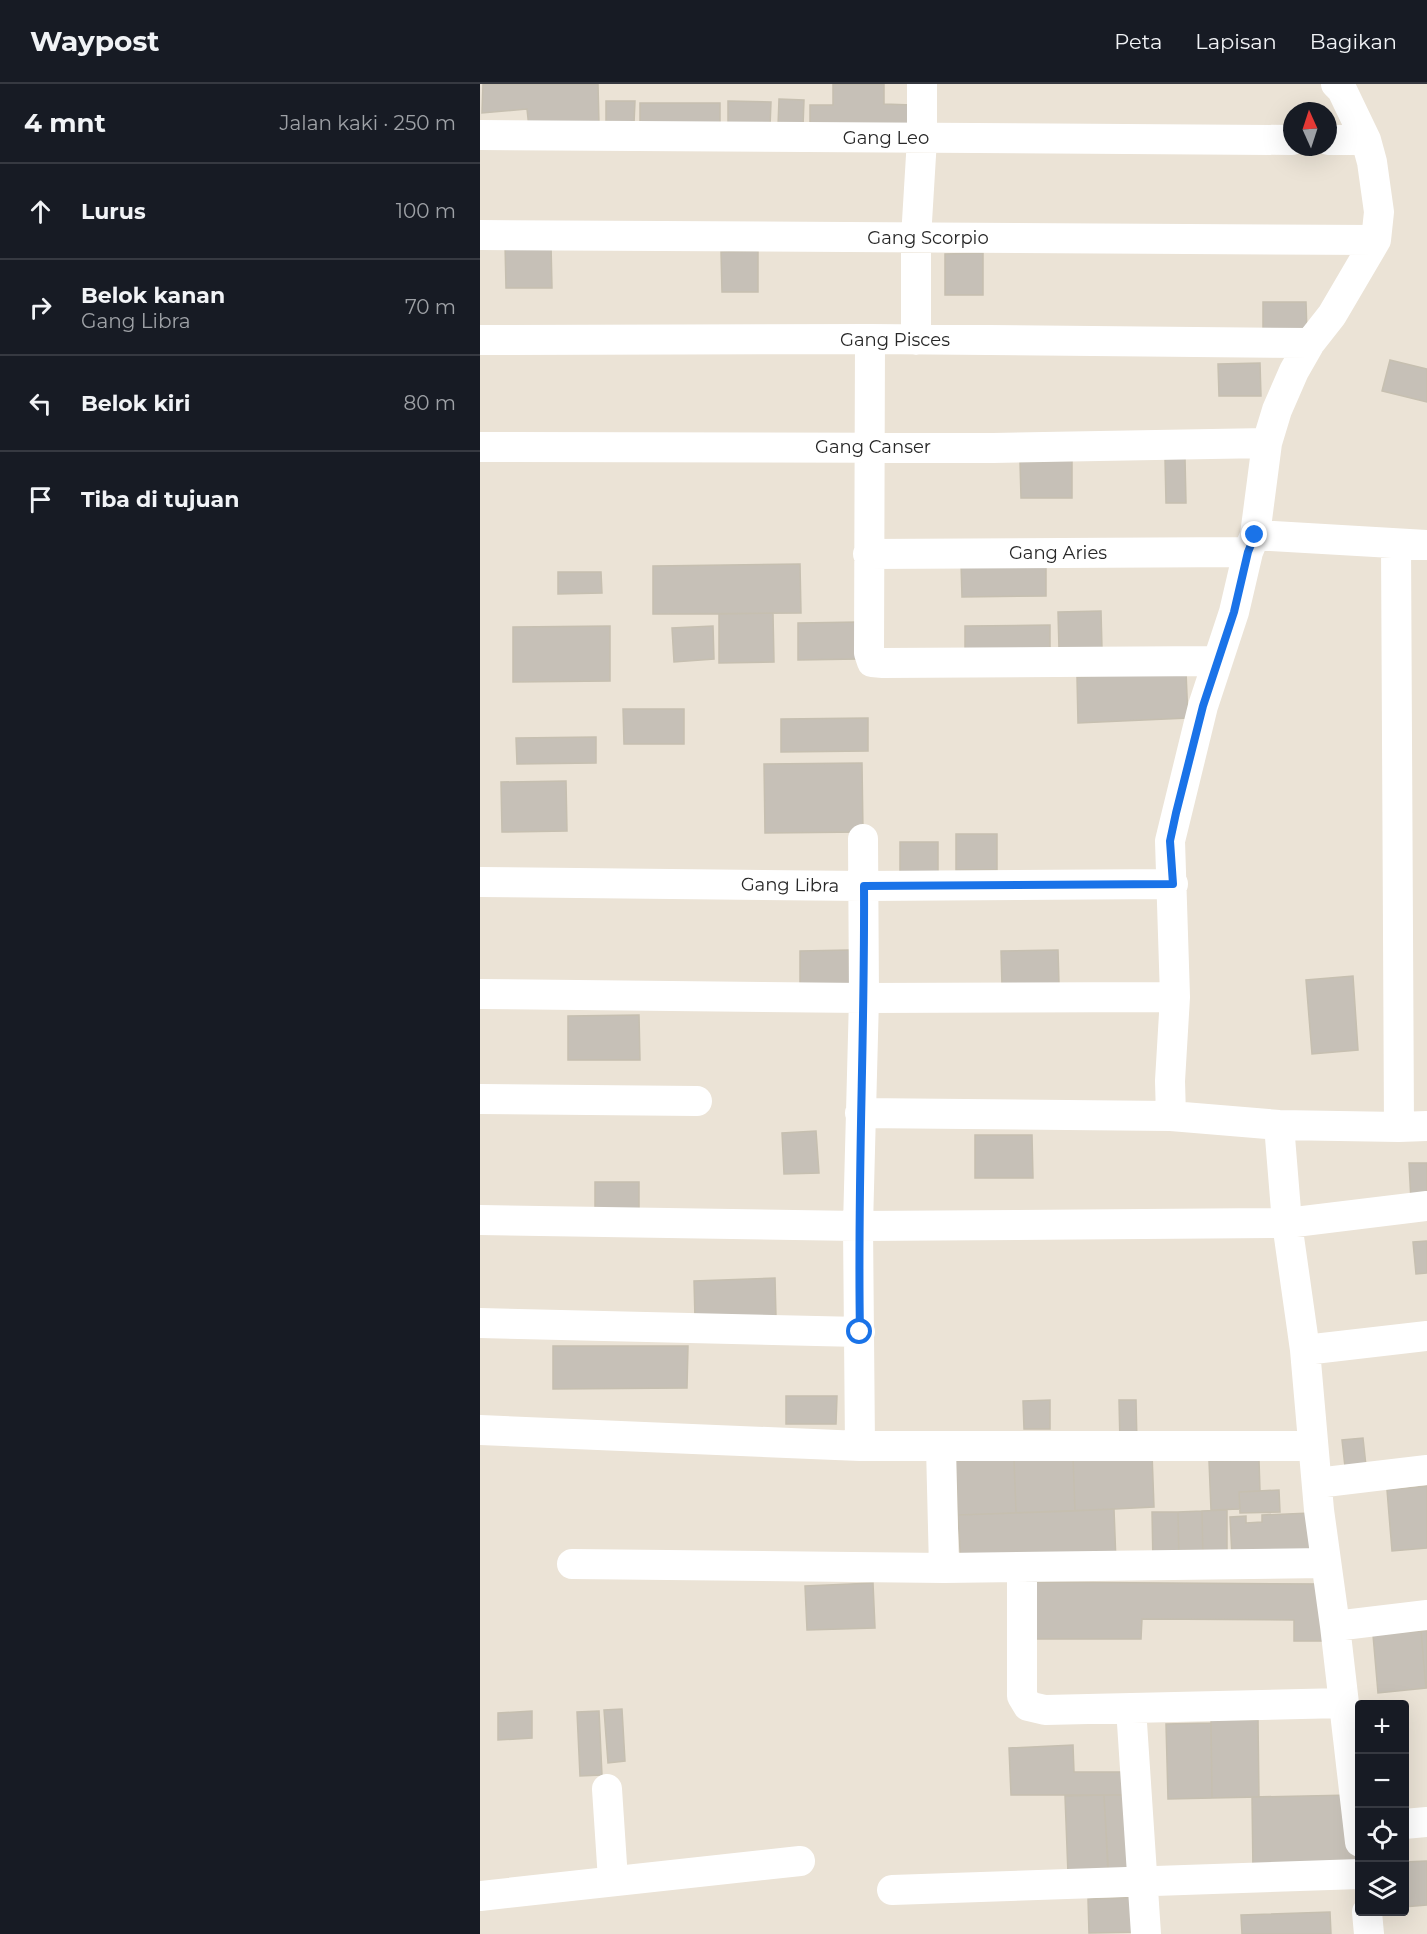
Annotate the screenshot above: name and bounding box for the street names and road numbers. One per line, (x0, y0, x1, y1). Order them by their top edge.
street label: Gang Leo (843, 127, 929, 149)
street label: Gang Scorpio (867, 227, 989, 249)
street label: Gang Pisces (840, 329, 950, 351)
street label: Gang Canser (815, 436, 931, 458)
street label: Gang Aries (1009, 542, 1107, 564)
street label: Gang Libra (741, 873, 839, 897)

